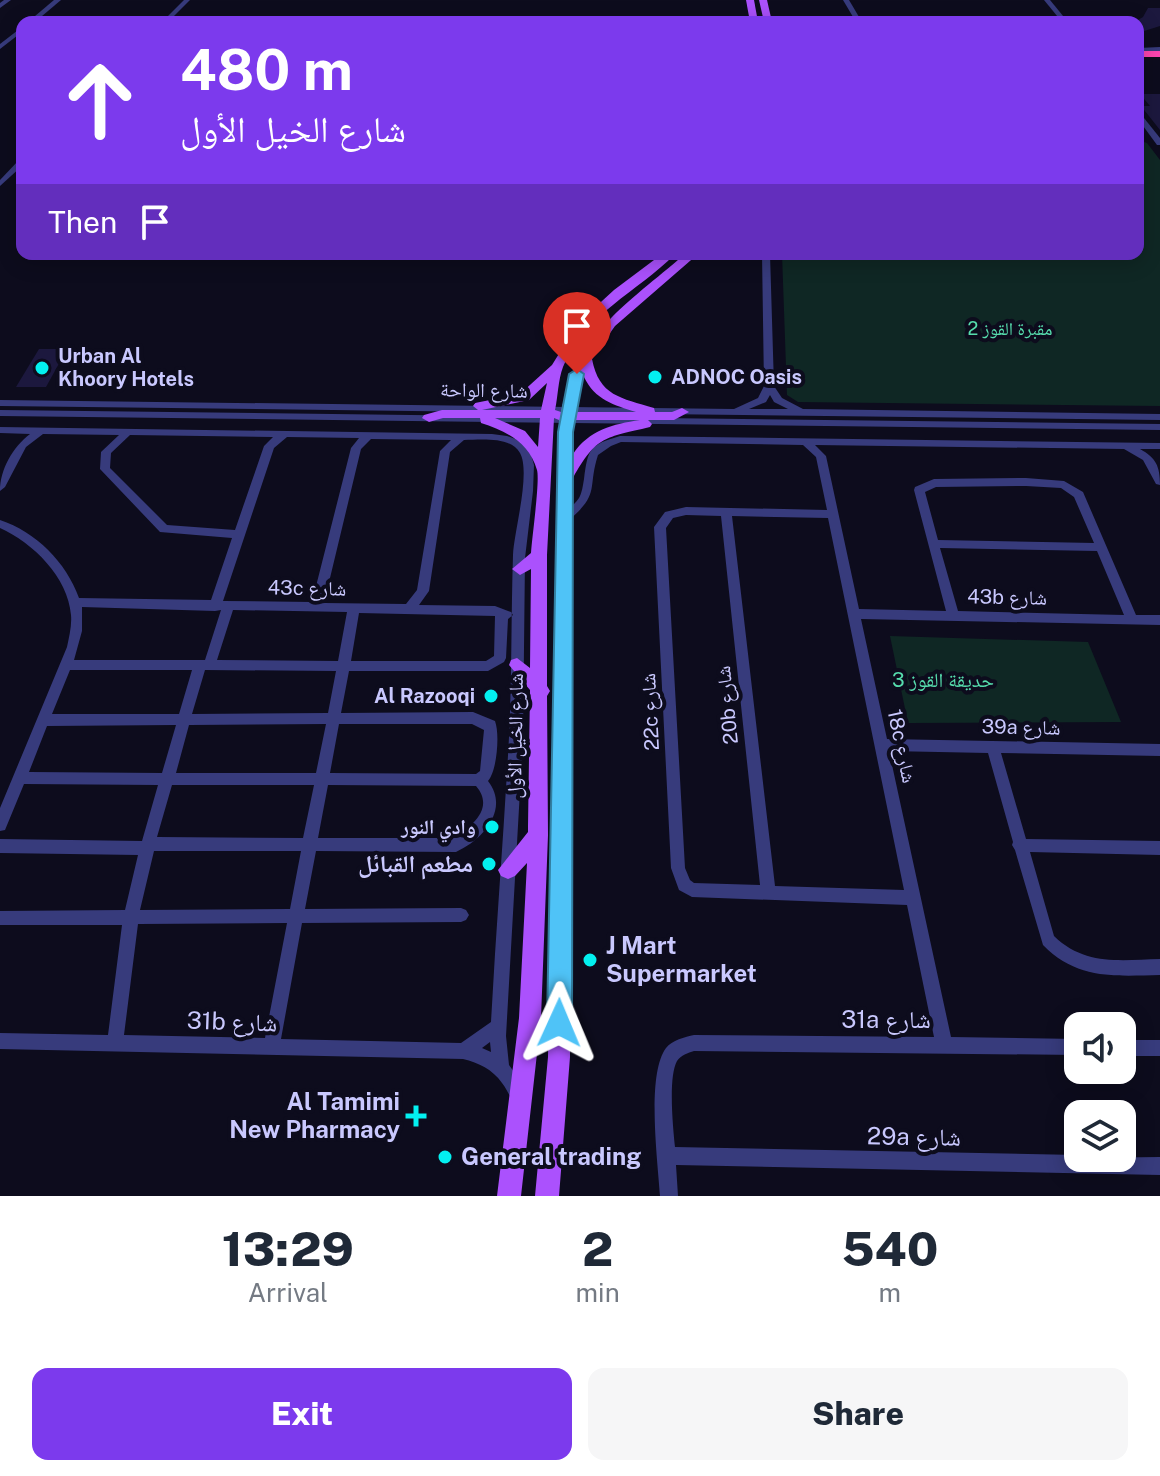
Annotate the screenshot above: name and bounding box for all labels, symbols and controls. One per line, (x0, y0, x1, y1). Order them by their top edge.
text: 480 m (180, 37, 353, 103)
icon: ahead (48, 48, 152, 152)
text: شارع الخيل الأول (180, 108, 406, 150)
icon: arrive (133, 200, 177, 244)
text: Then (48, 204, 117, 240)
pin (543, 292, 611, 374)
icon: arrive (555, 304, 599, 348)
park label: مقبرة القوز 2 (968, 318, 1052, 340)
place label: Urban Al Khoory Hotels (58, 344, 194, 391)
marker: Urban Al Khoory Hotels (33, 359, 51, 377)
place label: ADNOC Oasis (671, 365, 802, 389)
marker: ADNOC Oasis (646, 368, 664, 386)
street label: شارع الواحة (440, 377, 528, 404)
street label: 43c شارع (267, 575, 347, 602)
street label: 43b شارع (967, 584, 1047, 611)
street label: 20b شارع (711, 664, 744, 745)
park label: حديقة القوز 3 (892, 668, 994, 692)
street label: شارع الخيل الأول (502, 673, 529, 799)
street label: 22c شارع (636, 673, 665, 751)
place label: Al Razooqi (374, 684, 475, 708)
marker: Al Razooqi (482, 687, 500, 705)
street label: 18c شارع (882, 707, 922, 785)
street label: 39a شارع (981, 714, 1061, 741)
place label: وادي النور (400, 815, 476, 843)
marker: وادي النور (483, 818, 501, 836)
place label: مطعم القبائل (358, 849, 473, 880)
marker: مطعم القبائل (480, 855, 498, 873)
place label: J Mart Supermarket (606, 931, 757, 987)
marker: J Mart Supermarket (581, 951, 599, 969)
position arrow (517, 981, 601, 1065)
street label: 31b شارع (186, 1005, 278, 1039)
street label: 31a شارع (841, 1005, 931, 1035)
map controls (1064, 1012, 1136, 1172)
button: sound (1064, 1012, 1136, 1084)
place label: Al Tamimi New Pharmacy (229, 1087, 400, 1143)
button: layers (1064, 1100, 1136, 1172)
marker: Al Tamimi New Pharmacy (407, 1107, 425, 1125)
street label: 29a شارع (867, 1121, 961, 1153)
place label: General trading (461, 1142, 641, 1170)
marker: General trading (436, 1148, 454, 1166)
text: 13:29 (222, 1220, 354, 1277)
text: 2 (582, 1220, 613, 1277)
text: 540 (841, 1220, 938, 1277)
text: Arrival (248, 1277, 328, 1308)
text: min (576, 1277, 620, 1308)
text: m (879, 1277, 901, 1308)
button: Exit (32, 1368, 572, 1460)
button: Share (588, 1368, 1128, 1460)

